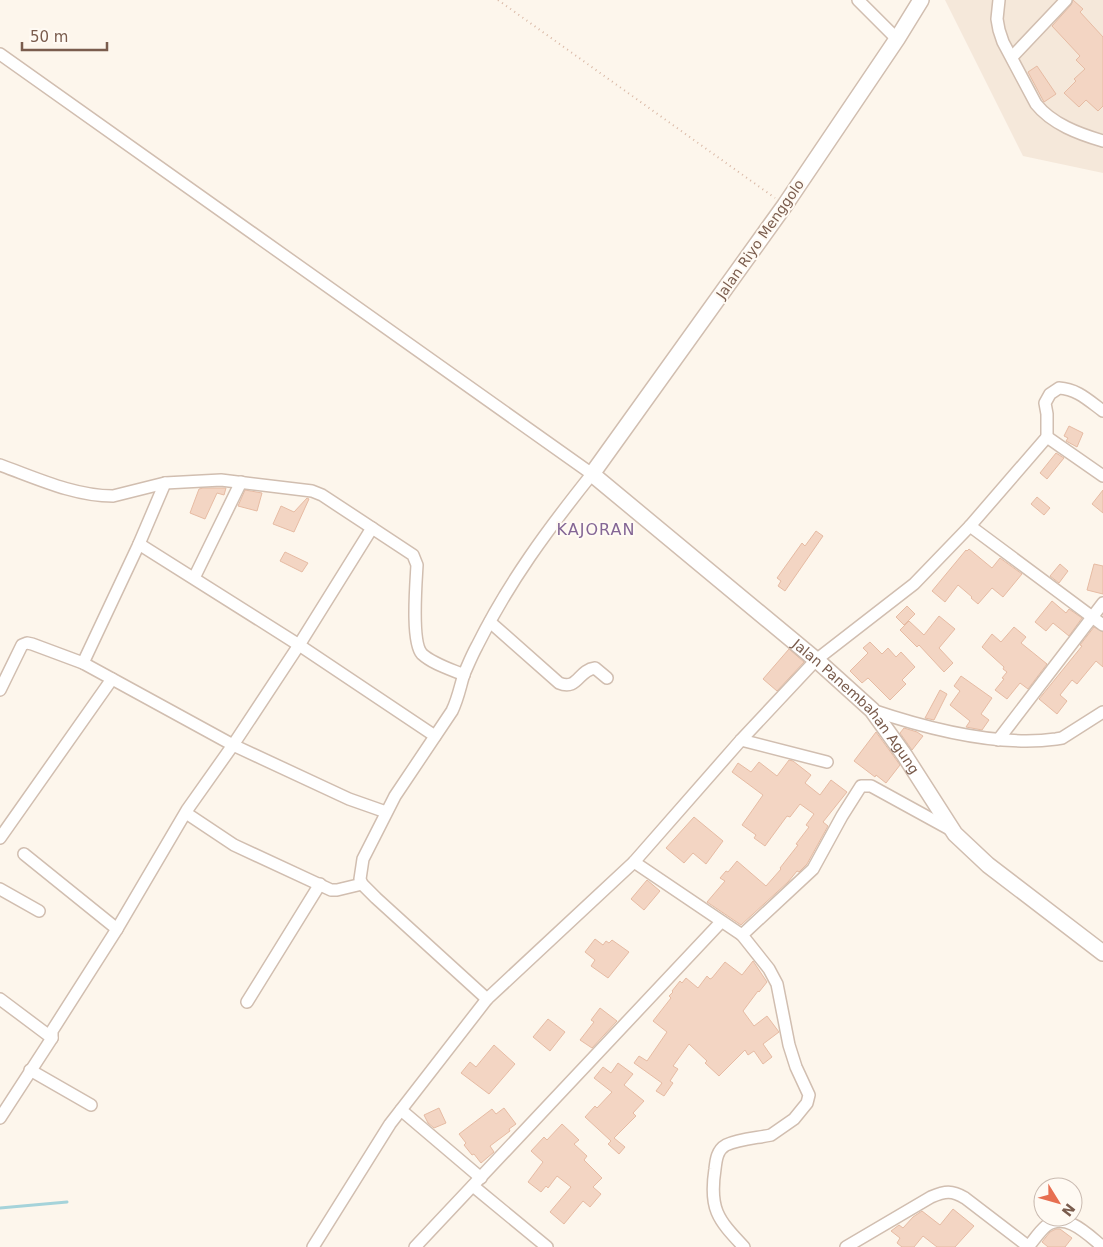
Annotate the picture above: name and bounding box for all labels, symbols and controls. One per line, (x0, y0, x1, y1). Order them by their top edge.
scale bar (22, 20, 108, 52)
text: 50 m (30, 28, 68, 46)
street label: Jalan Riyo Menggolo (712, 176, 807, 302)
district label: KAJORAN (557, 520, 635, 539)
street label: Jalan Panembahan Agung (789, 635, 922, 777)
north arrow (1033, 1177, 1083, 1227)
text: N (1058, 1200, 1078, 1219)

